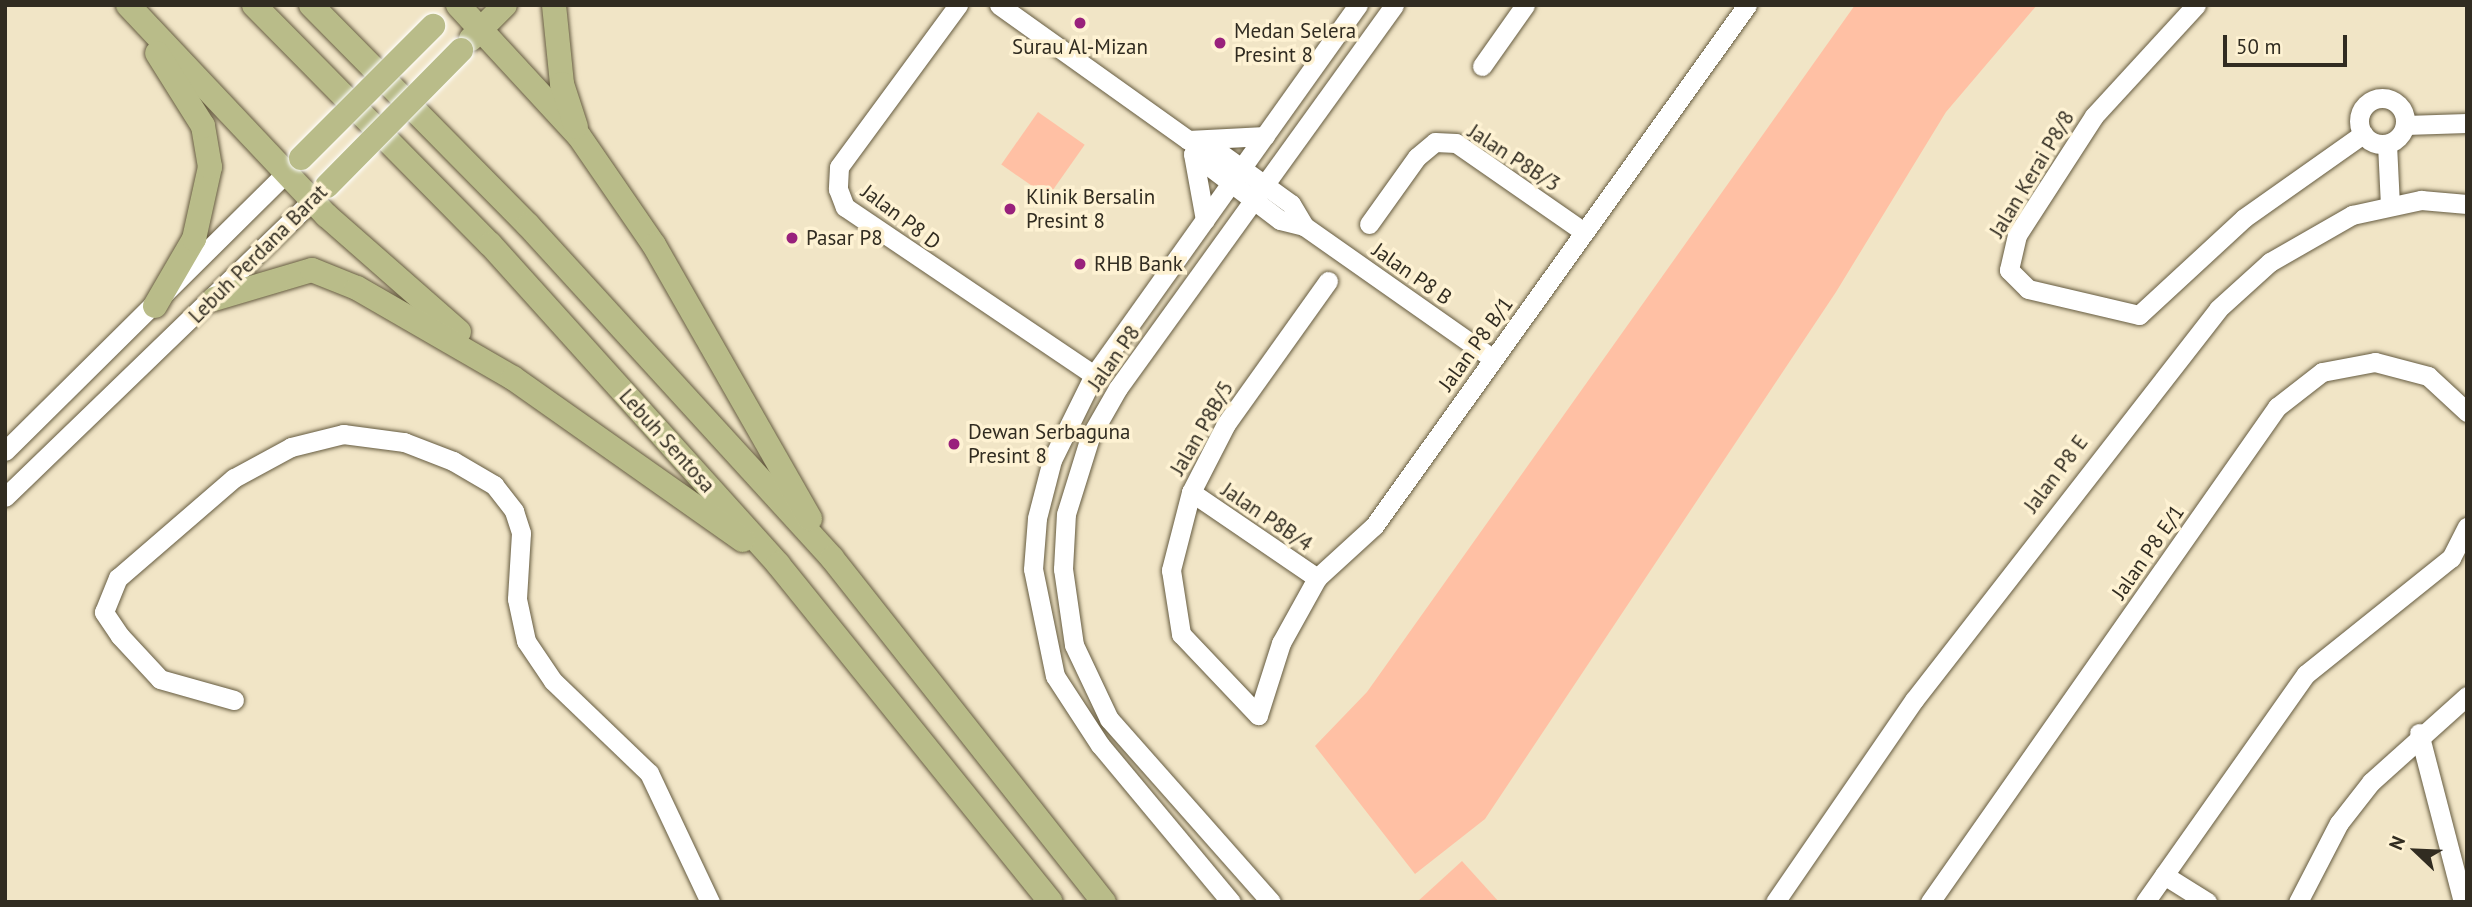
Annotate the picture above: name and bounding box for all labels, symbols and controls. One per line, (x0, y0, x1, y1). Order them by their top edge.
marker: Surau Al-Mizan (1072, 15, 1088, 31)
place label: Medan Selera Presint 8 (1234, 18, 1356, 68)
scale bar (2227, 21, 2351, 65)
text: 50 m (2236, 33, 2282, 60)
place label: Surau Al-Mizan (1012, 34, 1148, 60)
marker: Medan Selera Presint 8 (1212, 35, 1228, 51)
street label: Jalan Kerai P8/8 (1984, 106, 2080, 242)
street label: Jalan P8B/3 (1463, 119, 1565, 197)
street label: Jalan P8 D (856, 179, 946, 255)
street label: Lebuh Perdana Barat (184, 180, 332, 328)
place label: Klinik Bersalin Presint 8 (1026, 184, 1156, 234)
marker: Klinik Bersalin Presint 8 (1000, 199, 1020, 219)
place label: Pasar P8 (806, 225, 883, 251)
marker: Pasar P8 (784, 230, 800, 246)
street label: Jalan P8 B (1367, 238, 1457, 310)
place label: RHB Bank (1094, 251, 1183, 277)
marker: RHB Bank (1072, 256, 1088, 272)
street label: Jalan P8 B/1 (1433, 292, 1519, 396)
street label: Jalan P8 (1083, 321, 1145, 395)
street label: Jalan P8B/5 (1165, 376, 1239, 480)
street label: Lebuh Sentosa (614, 384, 720, 498)
place label: Dewan Serbaguna Presint 8 (968, 419, 1130, 469)
street label: Jalan P8 E (2019, 430, 2093, 518)
marker: Dewan Serbaguna Presint 8 (946, 436, 962, 452)
street label: Jalan P8B/4 (1217, 477, 1317, 557)
street label: Jalan P8 E/1 (2106, 500, 2190, 604)
north arrow (2381, 816, 2451, 886)
text: N (2383, 832, 2410, 853)

